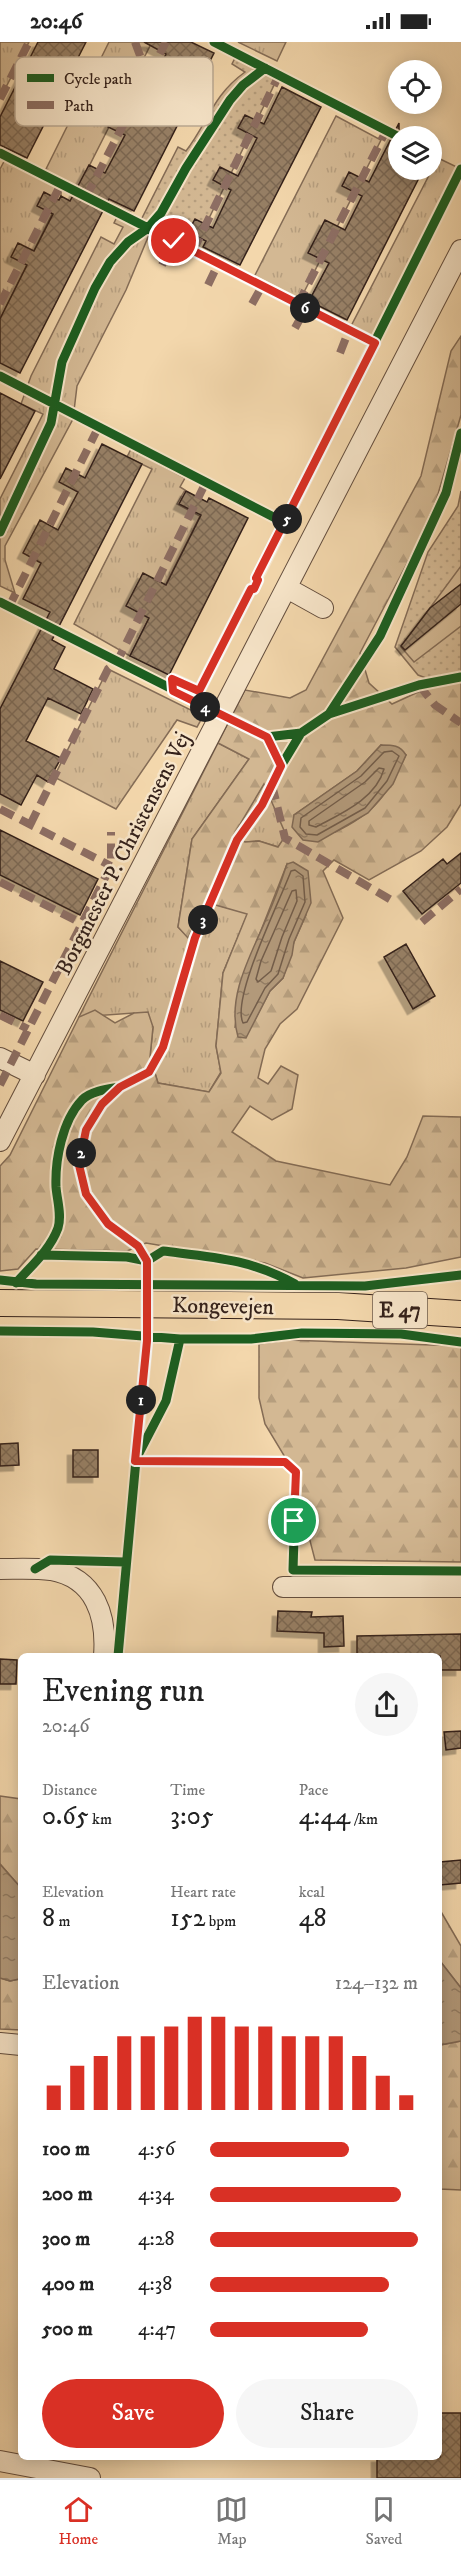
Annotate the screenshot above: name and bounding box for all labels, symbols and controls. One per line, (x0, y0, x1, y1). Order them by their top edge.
text: 20:46 (30, 8, 83, 35)
legend (15, 57, 213, 126)
map controls (388, 60, 442, 180)
button: locate (388, 60, 442, 114)
text: Cycle path (64, 69, 133, 89)
text: Path (64, 96, 94, 116)
button: layers (388, 126, 442, 180)
pin (148, 215, 199, 266)
icon: check (157, 224, 190, 257)
pin: 6 (290, 293, 320, 323)
text: 6 (301, 298, 309, 318)
pin: 5 (272, 504, 302, 534)
text: 5 (283, 509, 291, 529)
pin: 4 (190, 692, 220, 722)
text: 4 (200, 697, 210, 717)
street label: Borgmester P. Christensens Vej (50, 728, 196, 980)
pin: 3 (188, 905, 218, 935)
text: 3 (200, 910, 206, 930)
pin: 2 (66, 1138, 96, 1168)
text: 2 (77, 1143, 85, 1163)
street label: Kongevejen (172, 1292, 275, 1321)
road number: E 47 (373, 1292, 427, 1328)
pin: 1 (126, 1385, 156, 1415)
text: 1 (138, 1390, 144, 1410)
pin (268, 1495, 319, 1546)
icon: arrive (277, 1504, 310, 1537)
text: Evening run (42, 1671, 204, 1712)
button: share (355, 1673, 418, 1736)
text: 20:46 (42, 1714, 90, 1739)
text: Distance (42, 1780, 97, 1800)
text: Time (170, 1780, 205, 1800)
text: Pace (299, 1780, 328, 1800)
text: 0.65 (42, 1800, 89, 1833)
text: 3:05 (170, 1800, 214, 1833)
text: 4:44 (299, 1800, 350, 1833)
text: km (89, 1809, 112, 1829)
text: /km (350, 1809, 378, 1829)
text: Elevation (42, 1882, 104, 1902)
text: Heart rate (170, 1882, 236, 1902)
text: kcal (299, 1882, 325, 1902)
text: 8 (42, 1902, 55, 1935)
text: 152 (170, 1902, 205, 1935)
text: 48 (299, 1902, 327, 1935)
text: m (55, 1911, 70, 1931)
text: bpm (205, 1911, 236, 1931)
text: Elevation (42, 1971, 119, 1996)
text: 124–132 m (335, 1971, 418, 1996)
text: 100 m (42, 2137, 90, 2162)
text: 4:56 (138, 2137, 175, 2162)
text: 200 m (42, 2182, 93, 2207)
text: 4:34 (138, 2182, 174, 2207)
text: 300 m (42, 2227, 90, 2252)
text: 4:28 (138, 2227, 175, 2252)
text: 400 m (42, 2272, 94, 2297)
text: 4:38 (138, 2272, 172, 2297)
text: 500 m (42, 2317, 93, 2342)
text: 4:47 (138, 2317, 176, 2342)
button: Save (42, 2379, 224, 2448)
button: Share (236, 2379, 418, 2448)
tab: Home (59, 2493, 98, 2549)
tab: Map (215, 2493, 248, 2549)
tab: Saved (366, 2493, 402, 2549)

